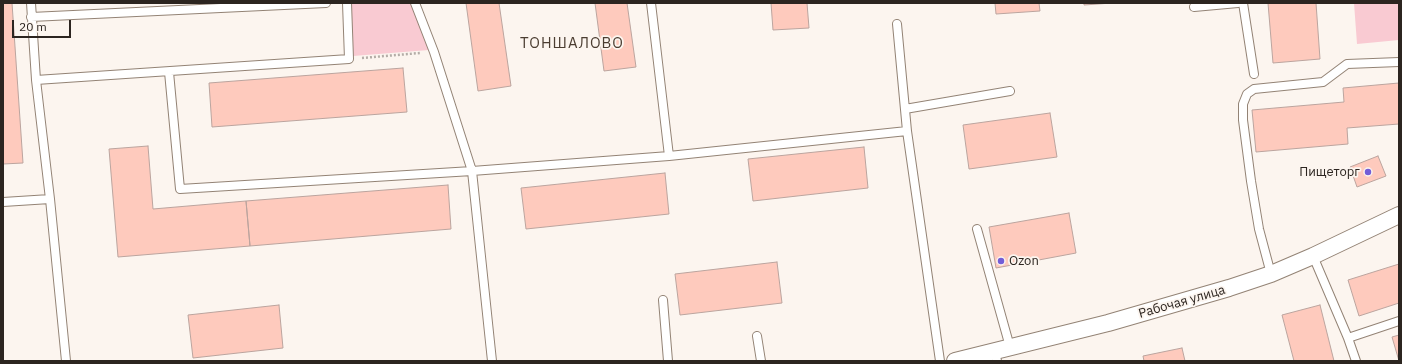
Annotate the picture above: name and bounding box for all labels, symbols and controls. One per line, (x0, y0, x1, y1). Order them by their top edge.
scale bar (14, 12, 73, 38)
text: 20 m (19, 19, 47, 34)
district label: ТОНШАЛОВО (520, 35, 624, 53)
place label: Пищеторг (1299, 164, 1360, 180)
marker: Пищеторг (1363, 167, 1373, 177)
place label: Ozon (1009, 253, 1039, 269)
marker: Ozon (996, 256, 1006, 266)
street label: Рабочая улица (1137, 282, 1227, 322)

